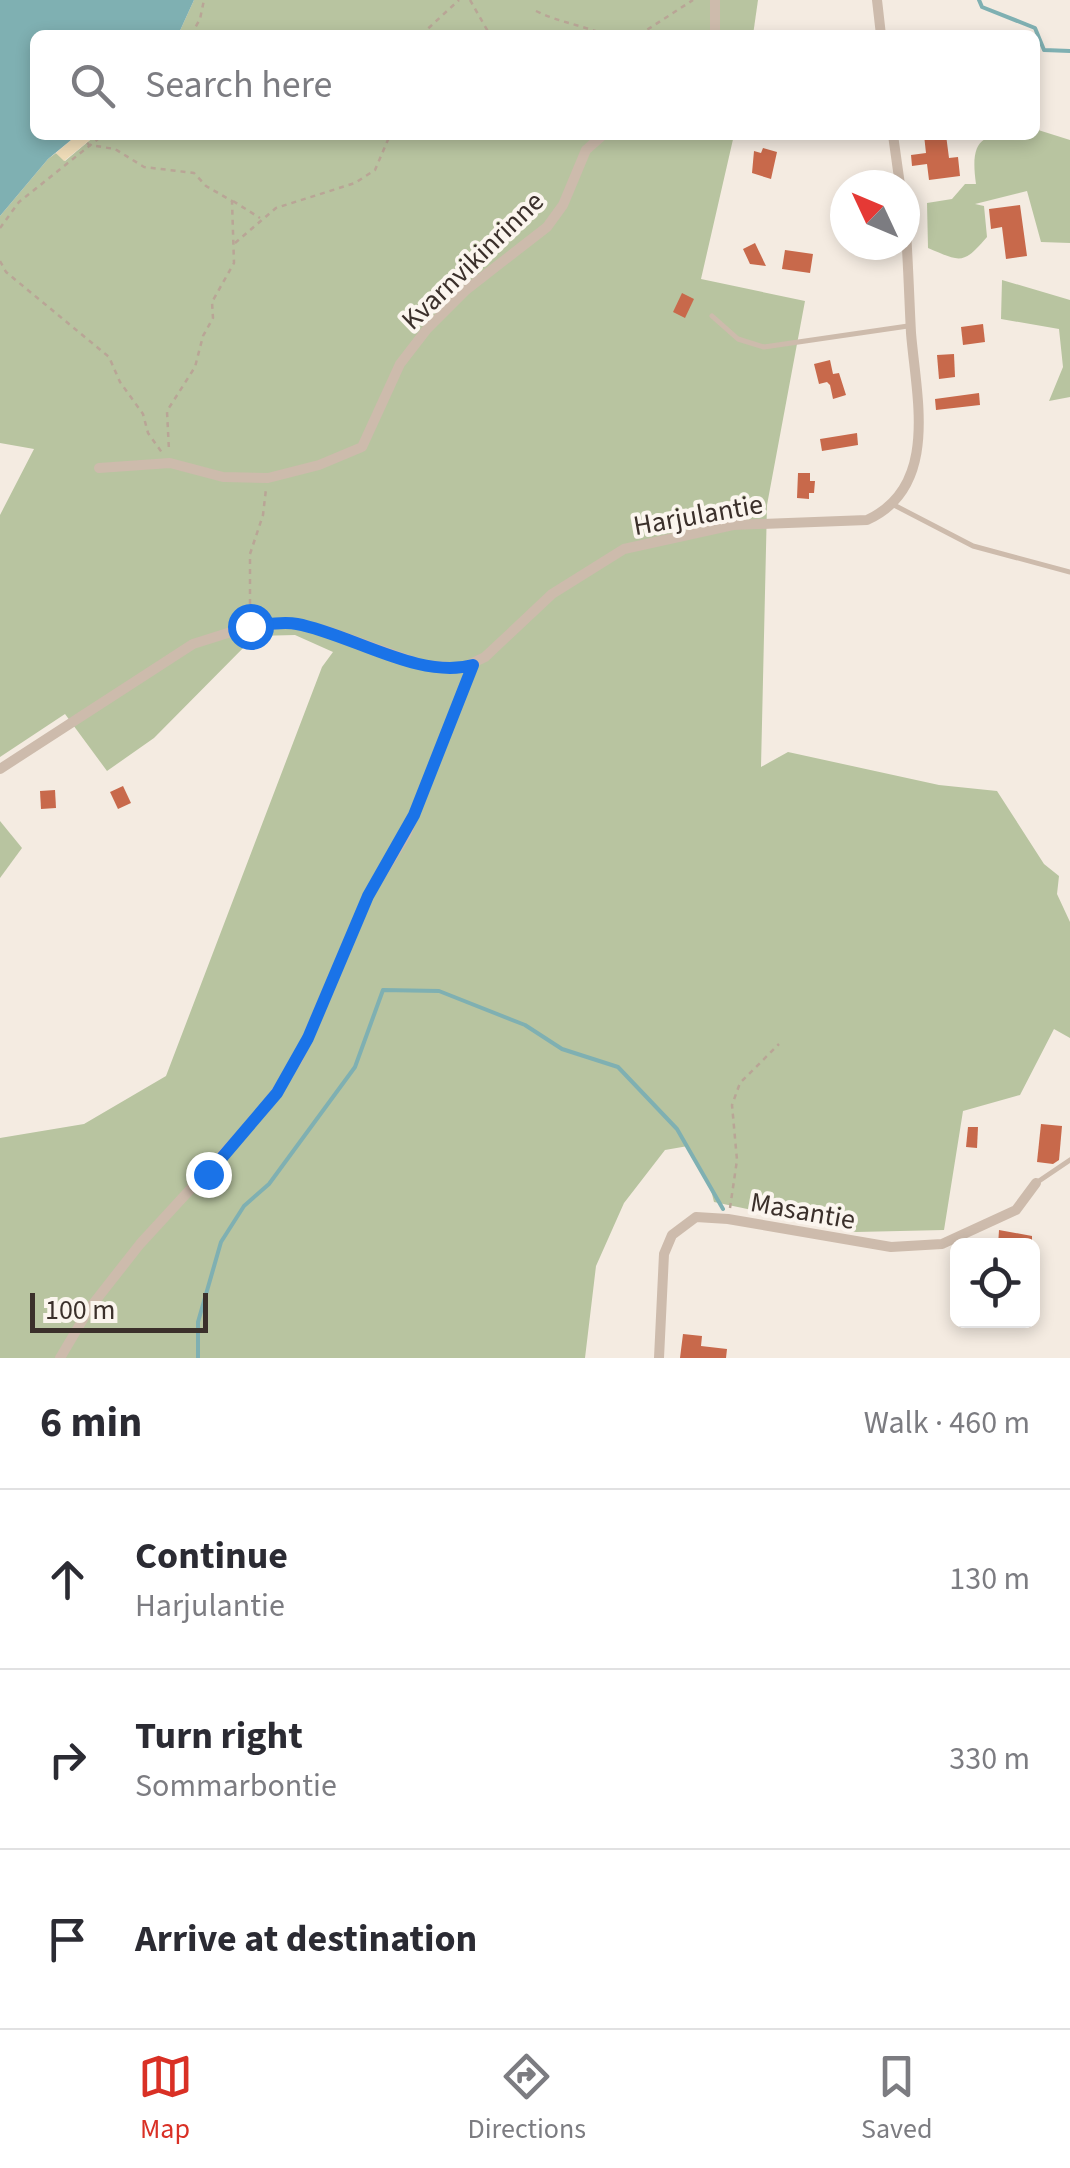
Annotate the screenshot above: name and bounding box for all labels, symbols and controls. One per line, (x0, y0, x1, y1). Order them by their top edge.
search box (30, 30, 1040, 140)
icon: search (65, 58, 120, 113)
text: Search here (145, 58, 332, 112)
north arrow (830, 170, 920, 260)
street label: Kvarnvikinrinne (392, 182, 553, 339)
street label: Harjulantie (630, 484, 766, 546)
route start (228, 604, 274, 650)
route end (186, 1152, 232, 1198)
street label: Masantie (747, 1182, 858, 1240)
map controls (950, 1238, 1040, 1328)
button: locate (950, 1238, 1040, 1328)
scale bar (30, 1288, 208, 1332)
text: 100 m (45, 1290, 116, 1330)
text: 6 min (40, 1393, 142, 1453)
text: Walk · 460 m (864, 1400, 1030, 1446)
text: Continue (135, 1529, 288, 1583)
icon: ahead (40, 1552, 95, 1607)
text: 130 m (949, 1556, 1030, 1602)
text: Harjulantie (135, 1583, 285, 1629)
text: Turn right (135, 1709, 303, 1763)
icon: right (40, 1732, 95, 1787)
text: 330 m (949, 1736, 1030, 1782)
text: Sommarbontie (135, 1763, 337, 1809)
icon: arrive (40, 1912, 95, 1967)
text: Arrive at destination (135, 1912, 477, 1966)
tab: Map (138, 2049, 193, 2149)
tab: Directions (468, 2049, 586, 2149)
tab: Saved (861, 2049, 932, 2149)

